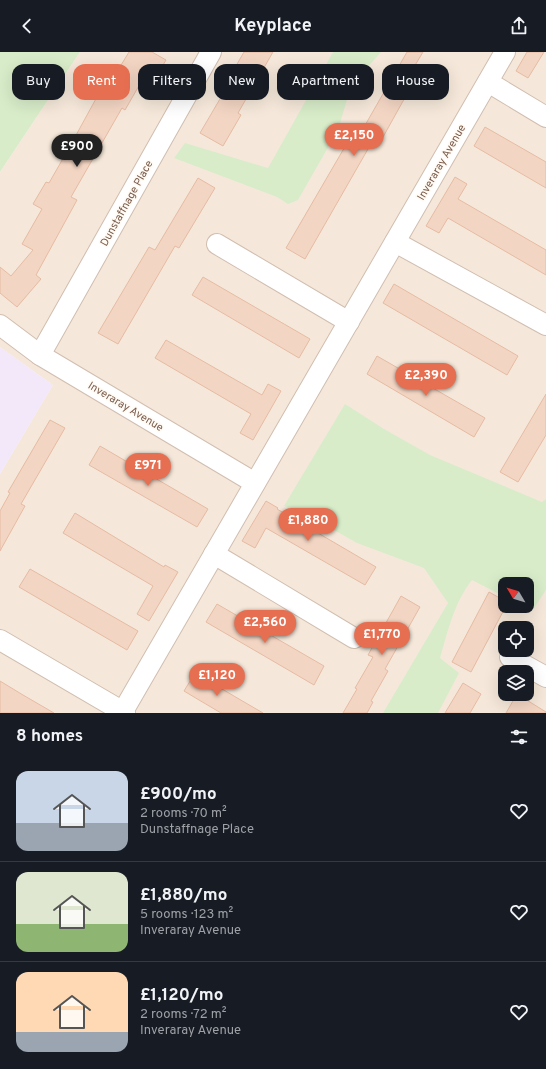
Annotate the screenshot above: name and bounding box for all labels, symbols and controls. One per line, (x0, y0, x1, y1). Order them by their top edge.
icon: back (16, 15, 38, 37)
text: Keyplace (234, 15, 312, 38)
icon: share (508, 15, 530, 37)
chip: Buy (12, 64, 65, 100)
chip: Rent (73, 64, 130, 100)
chip: Filters (138, 64, 206, 100)
chip: New (214, 64, 269, 100)
chip: Apartment (277, 64, 374, 100)
chip: House (382, 64, 449, 100)
street label: Inveraray Avenue (414, 122, 469, 203)
pin: £2,150 (321, 123, 387, 157)
text: £2,150 (334, 128, 374, 144)
pin: £900 (53, 134, 101, 168)
text: £900 (60, 139, 94, 155)
street label: Dunstaffnage Place (97, 158, 156, 249)
pin: £2,390 (393, 363, 459, 397)
text: £2,390 (404, 368, 448, 384)
street label: Inveraray Avenue (85, 379, 166, 435)
pin: £971 (124, 453, 172, 487)
text: £971 (134, 458, 162, 474)
pin: £1,880 (275, 508, 341, 542)
text: £1,880 (287, 513, 329, 529)
north arrow (498, 577, 534, 613)
map controls (498, 577, 534, 701)
pin: £2,560 (232, 610, 298, 644)
text: £2,560 (243, 615, 287, 631)
button: locate (498, 621, 534, 657)
pin: £1,770 (349, 622, 415, 656)
text: £1,770 (363, 627, 401, 643)
pin: £1,120 (184, 663, 250, 697)
button: layers (498, 665, 534, 701)
text: £1,120 (198, 668, 236, 684)
text: 8 homes (16, 726, 83, 748)
icon: filters (508, 726, 530, 748)
text: £900/mo (140, 784, 217, 806)
icon: home (48, 787, 96, 835)
icon: heart (508, 800, 530, 822)
text: 2 rooms · 70 m² (140, 806, 227, 822)
text: Dunstaffnage Place (140, 822, 254, 838)
text: £1,880/mo (140, 885, 227, 907)
icon: home (48, 888, 96, 936)
icon: heart (508, 901, 530, 923)
text: 5 rooms · 123 m² (140, 907, 233, 923)
text: Inveraray Avenue (140, 923, 241, 939)
text: £1,120/mo (140, 985, 223, 1007)
icon: home (48, 988, 96, 1036)
icon: heart (508, 1001, 530, 1023)
text: 2 rooms · 72 m² (140, 1007, 226, 1023)
text: Inveraray Avenue (140, 1023, 241, 1039)

